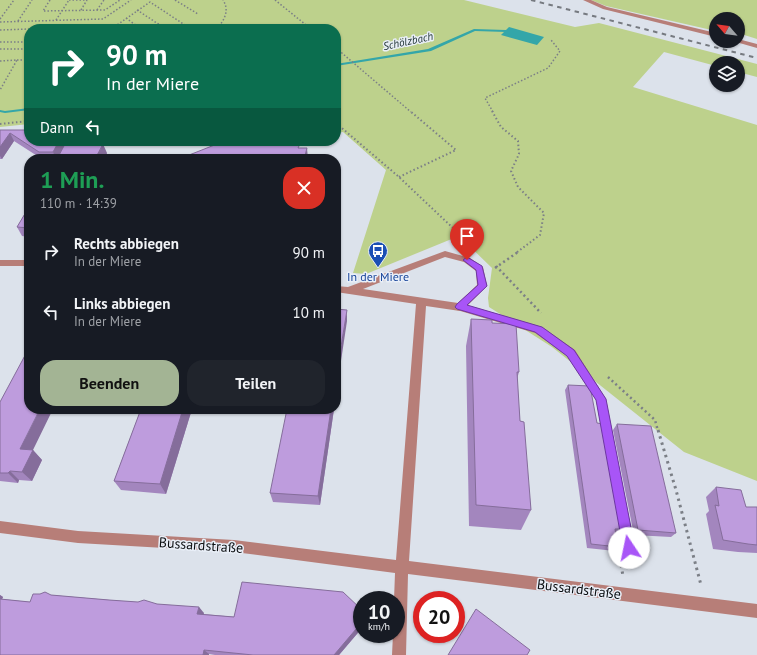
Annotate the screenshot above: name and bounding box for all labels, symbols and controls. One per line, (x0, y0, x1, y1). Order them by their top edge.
north arrow (709, 12, 745, 48)
map controls (709, 12, 745, 92)
water label: Schölzbach (382, 29, 434, 53)
text: 90 m (106, 36, 167, 73)
icon: right (40, 40, 92, 92)
button: layers (709, 56, 745, 92)
text: In der Miere (106, 72, 199, 95)
icon: left (82, 116, 104, 138)
text: Dann (40, 118, 74, 137)
text: 1 Min. (40, 164, 104, 195)
button: close (283, 167, 325, 209)
text: 110 m · 14:39 (40, 195, 117, 212)
pin (450, 219, 484, 260)
icon: arrive (456, 225, 478, 247)
text: Rechts abbiegen (74, 234, 179, 253)
bus stop icon: In der Miere (367, 240, 389, 268)
icon: right (40, 241, 62, 263)
text: 90 m (292, 243, 325, 262)
text: In der Miere (74, 253, 141, 270)
place label: In der Miere (347, 269, 409, 284)
text: Links abbiegen (74, 294, 170, 313)
icon: left (40, 301, 62, 323)
text: 10 m (292, 303, 325, 322)
text: In der Miere (74, 313, 141, 330)
button: Beenden (40, 360, 179, 406)
button: Teilen (187, 360, 325, 406)
position arrow (608, 527, 650, 569)
street label: Bussardstraße (158, 533, 244, 557)
street label: Bussardstraße (536, 575, 622, 603)
speed limit sign: 20 (413, 591, 465, 643)
text: 10 (368, 599, 390, 625)
text: km/h (368, 620, 390, 633)

